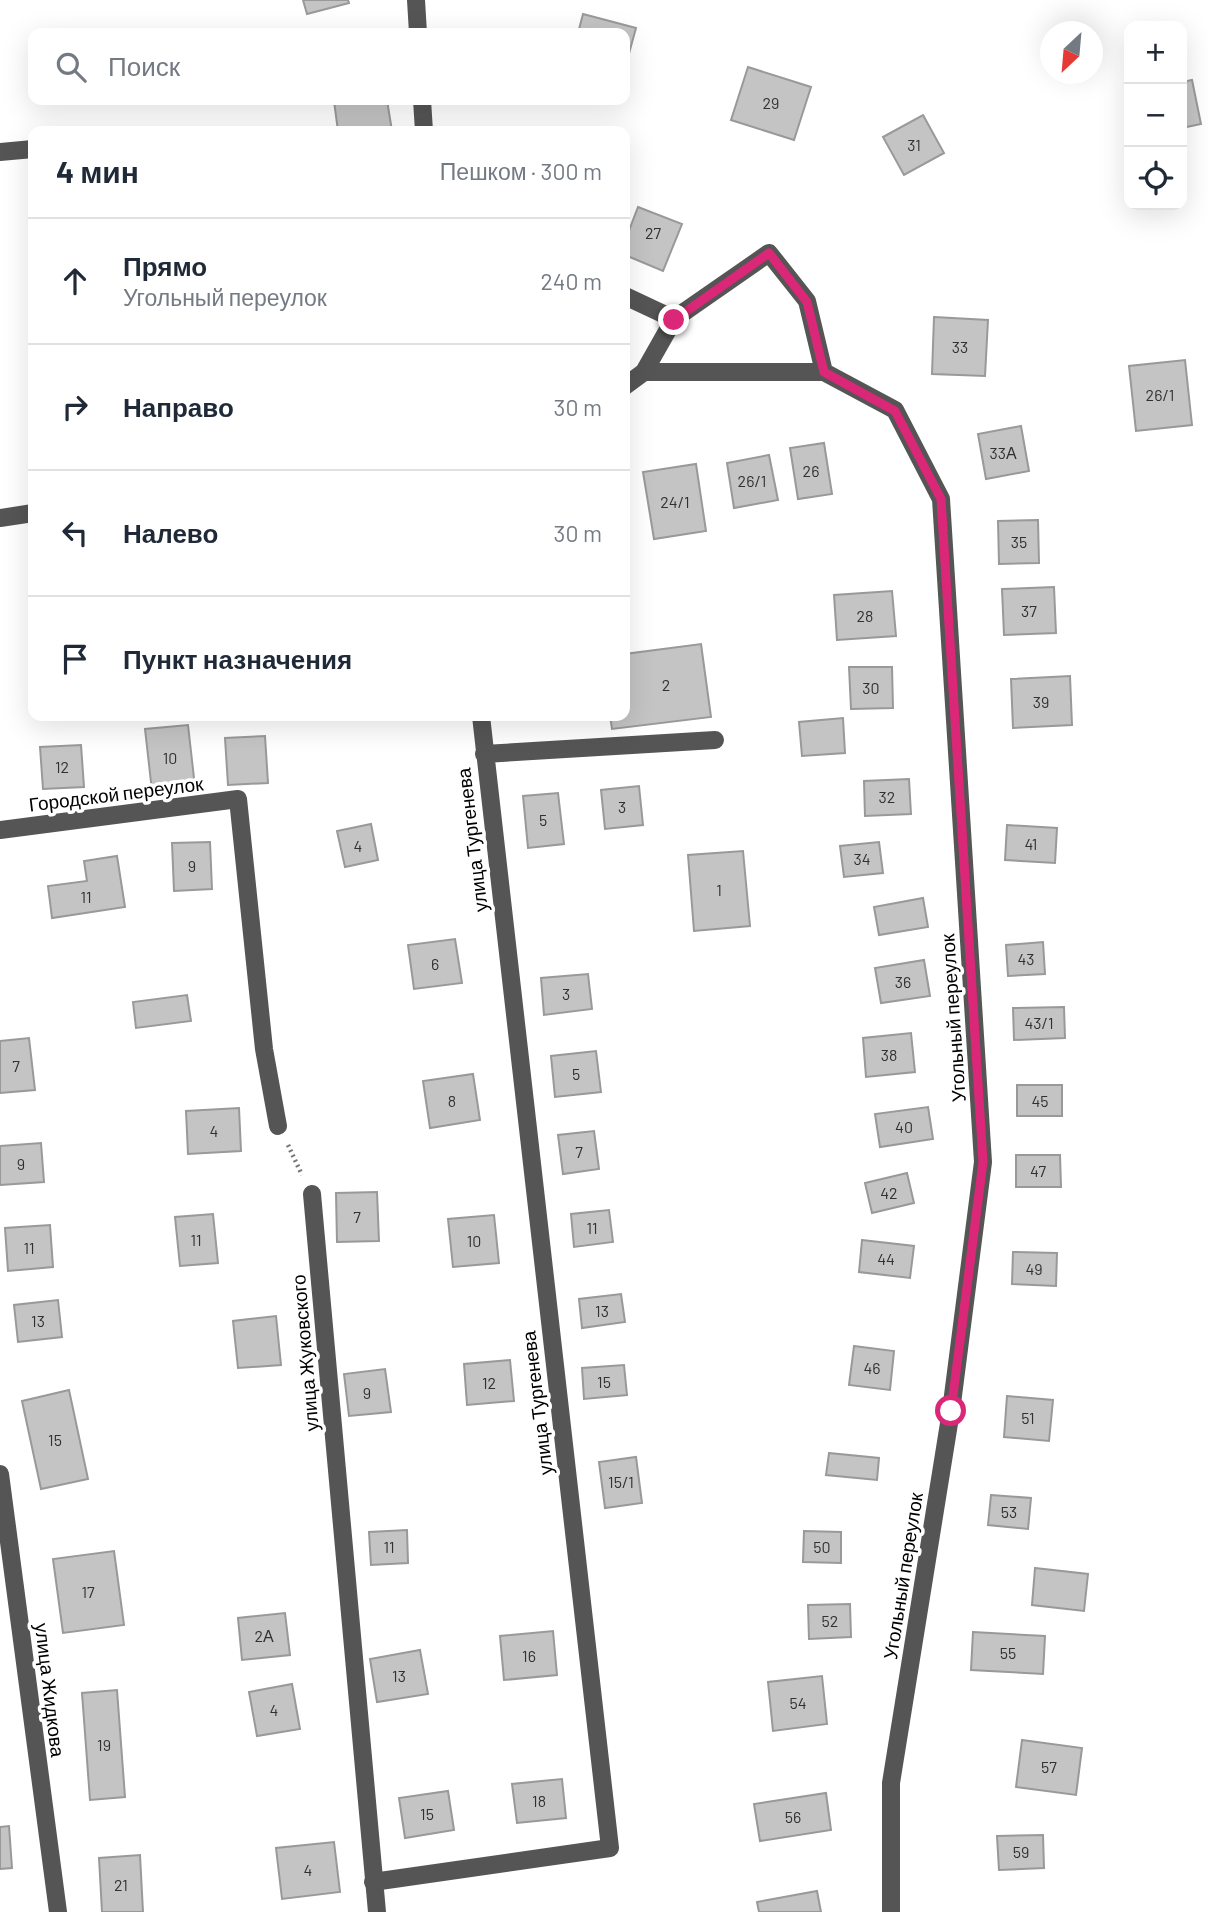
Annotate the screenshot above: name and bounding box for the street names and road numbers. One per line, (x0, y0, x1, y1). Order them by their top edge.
street label: улица Тургенева (451, 766, 492, 913)
street label: Городской переулок (27, 771, 205, 816)
street label: Угольный переулок (935, 933, 970, 1103)
street label: улица Жуковского (286, 1274, 323, 1433)
street label: улица Тургенева (516, 1329, 557, 1476)
street label: Угольный переулок (878, 1490, 927, 1661)
street label: улица Жидкова (31, 1622, 70, 1759)

